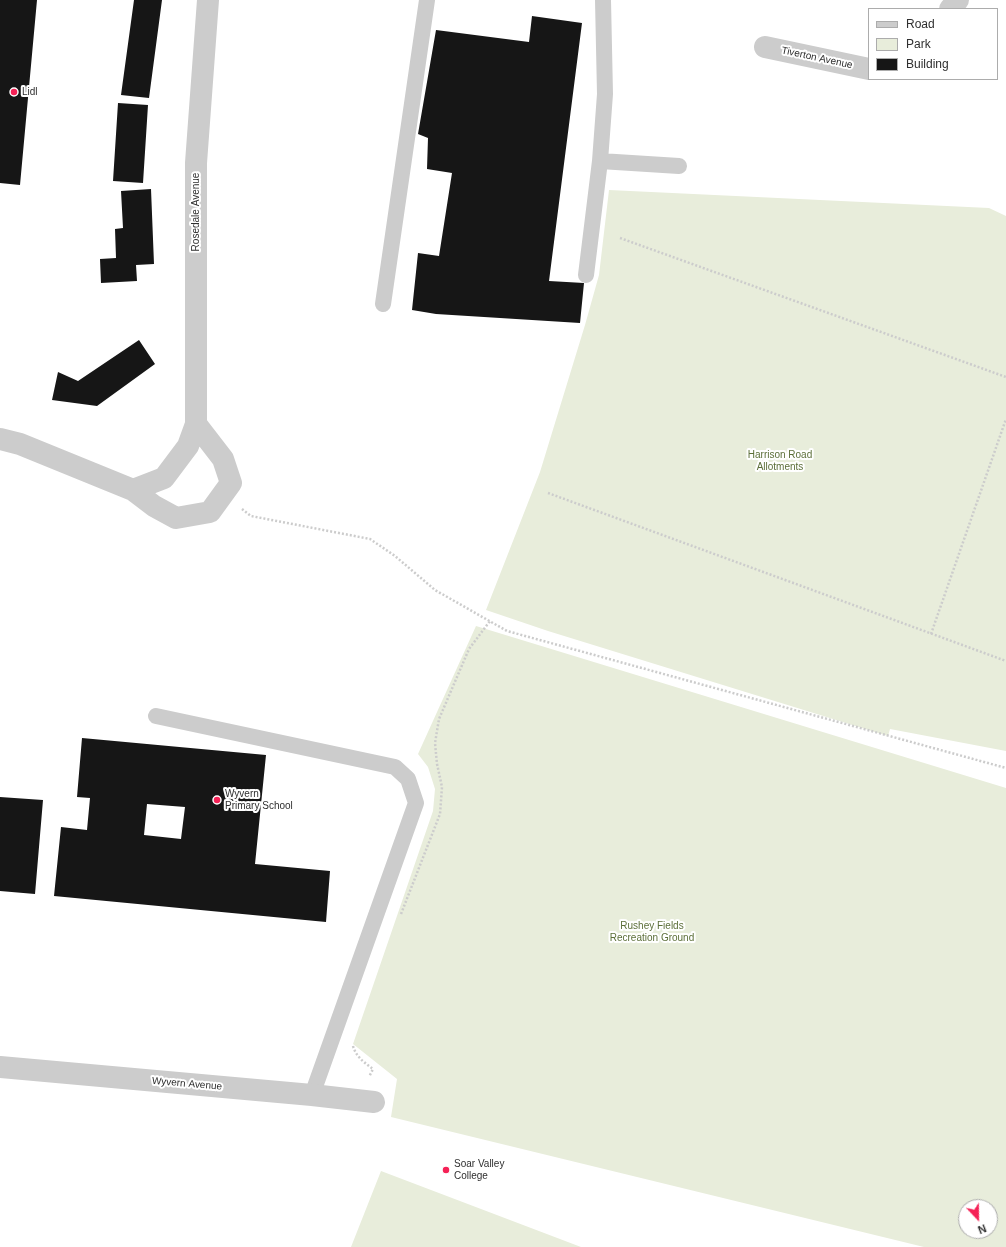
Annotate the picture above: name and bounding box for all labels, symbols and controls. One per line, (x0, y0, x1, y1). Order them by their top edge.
legend (868, 8, 998, 80)
text: Road (906, 17, 935, 31)
text: Park (906, 37, 931, 51)
street label: Tiverton Avenue (780, 45, 854, 71)
text: Building (906, 57, 949, 71)
place label: Lidl (22, 86, 38, 98)
marker: Lidl (9, 87, 19, 97)
street label: Rosedale Avenue (190, 173, 202, 251)
park label: Harrison Road Allotments (748, 449, 812, 472)
place label: Wyvern Primary School (225, 788, 293, 812)
marker: Wyvern Primary School (212, 795, 222, 805)
park label: Rushey Fields Recreation Ground (610, 920, 694, 944)
street label: Wyvern Avenue (151, 1075, 223, 1093)
place label: Soar Valley College (454, 1158, 504, 1182)
marker: Soar Valley College (441, 1165, 451, 1175)
north arrow (958, 1199, 998, 1239)
text: N (976, 1222, 988, 1236)

